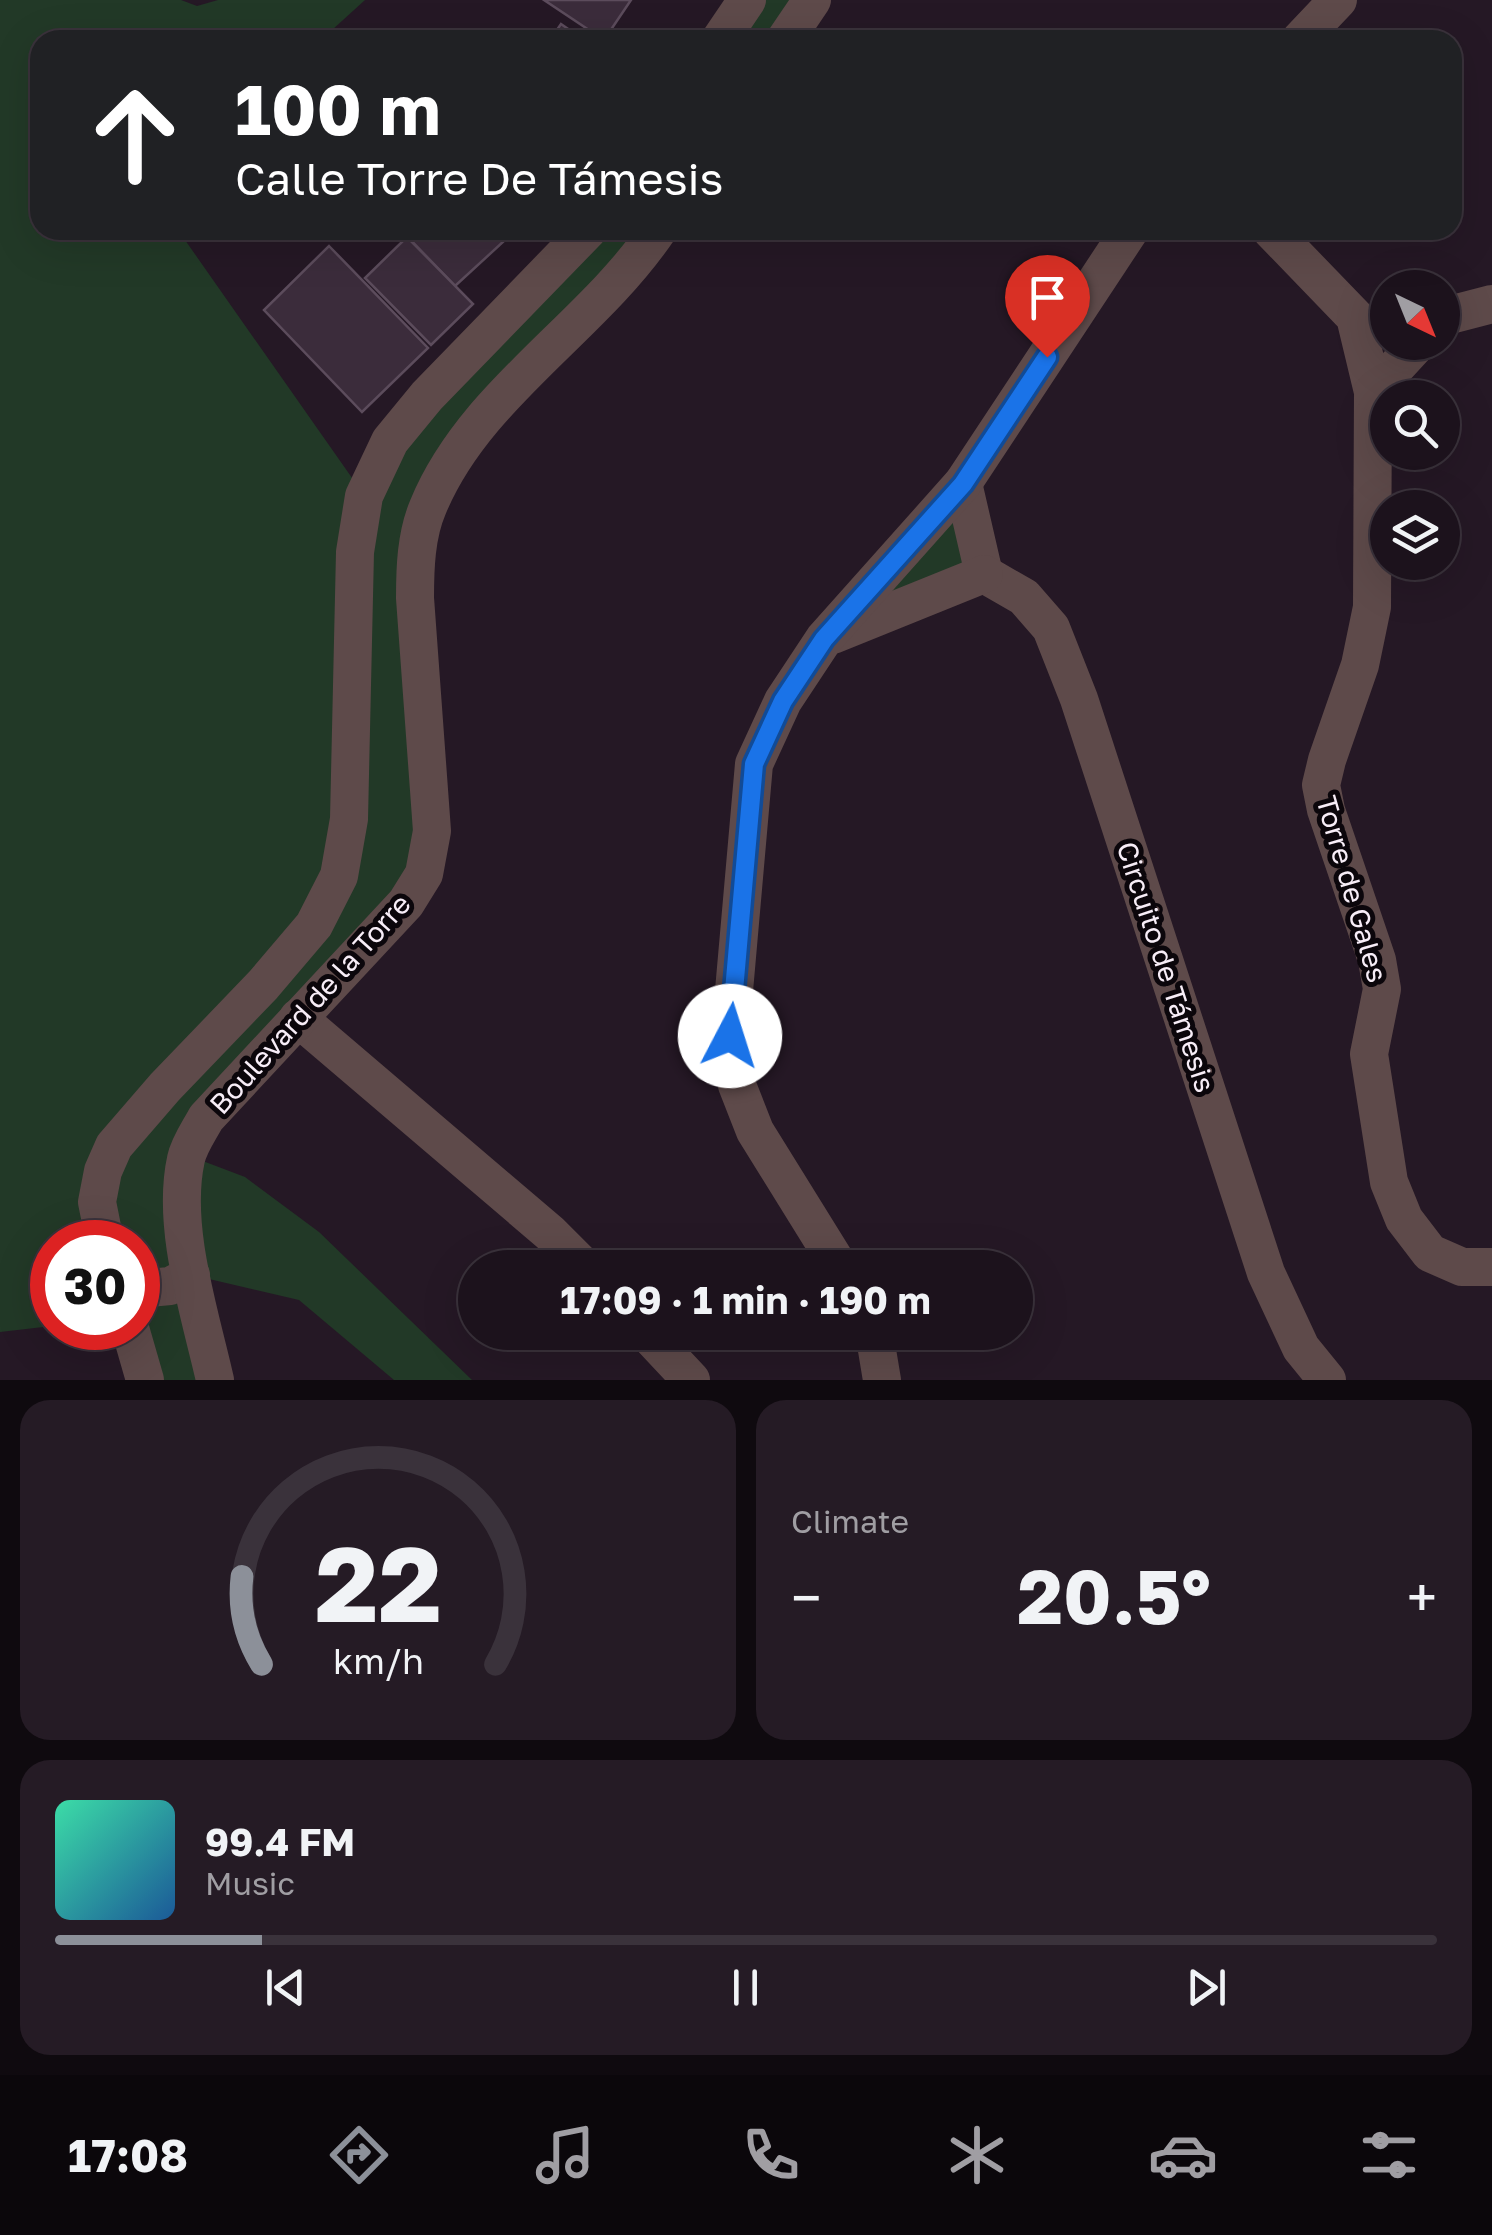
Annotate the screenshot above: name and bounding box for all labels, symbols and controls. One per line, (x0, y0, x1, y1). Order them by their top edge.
text: 100 m (235, 66, 441, 150)
icon: ahead (70, 70, 200, 200)
text: Calle Torre De Támesis (235, 151, 723, 205)
pin (1005, 255, 1090, 358)
icon: arrive (1020, 270, 1075, 325)
north arrow (1370, 270, 1460, 360)
map controls (1370, 270, 1460, 580)
button: search (1370, 380, 1460, 470)
button: layers (1370, 490, 1460, 580)
street label: Torre de Gales (1310, 792, 1395, 986)
street label: Circuito de Támesis (1110, 838, 1223, 1096)
street label: Boulevard de la Torre (202, 887, 417, 1120)
position arrow (678, 984, 782, 1088)
speed limit sign: 30 (30, 1220, 160, 1350)
text: 17:09 · 1 min · 190 m (560, 1277, 931, 1322)
text: Climate (791, 1502, 909, 1540)
text: 22 (315, 1520, 441, 1645)
text: 20.5° (1017, 1550, 1211, 1641)
text: − (791, 1564, 821, 1630)
text: + (1407, 1564, 1437, 1630)
text: km/h (333, 1639, 423, 1682)
text: 99.4 FM (205, 1819, 355, 1864)
text: Music (205, 1864, 295, 1902)
icon: previous (258, 1960, 313, 2015)
icon: pause (718, 1960, 773, 2015)
icon: next (1179, 1960, 1234, 2015)
icon: directions (324, 2120, 394, 2190)
icon: music (530, 2120, 600, 2190)
icon: phone (736, 2120, 806, 2190)
icon: climate (942, 2120, 1012, 2190)
icon: car (1148, 2120, 1218, 2190)
icon: filters (1354, 2120, 1424, 2190)
text: 17:08 (68, 2128, 188, 2182)

